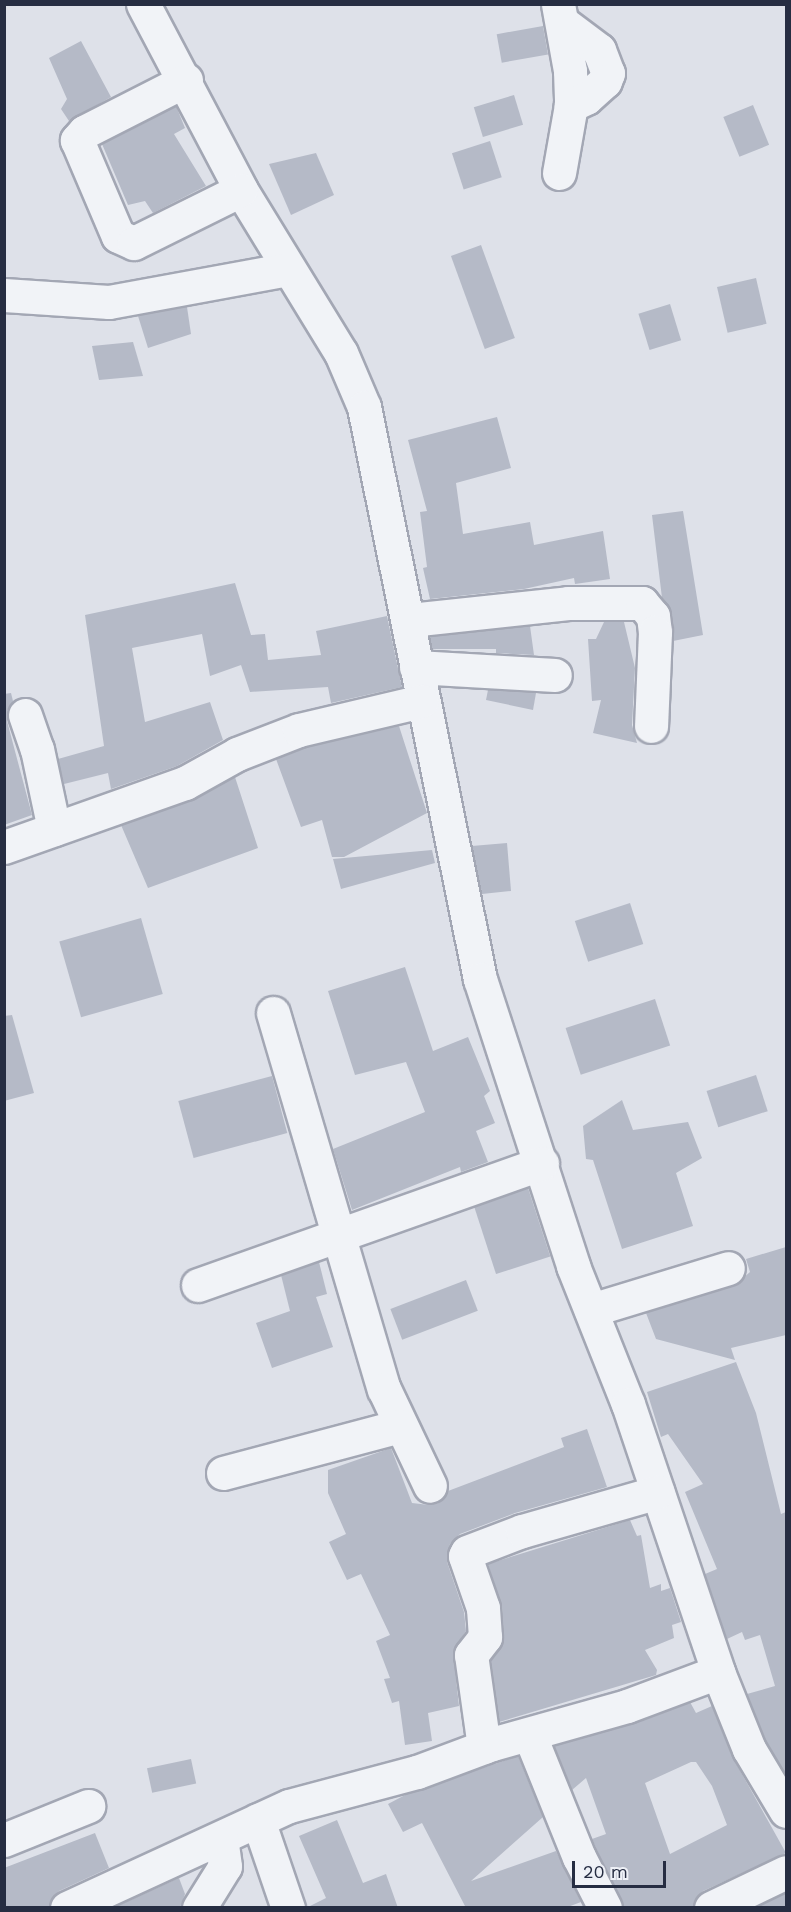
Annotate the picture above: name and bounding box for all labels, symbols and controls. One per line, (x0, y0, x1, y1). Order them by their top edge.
scale bar (575, 1849, 670, 1887)
text: 20 m (583, 1861, 628, 1882)

